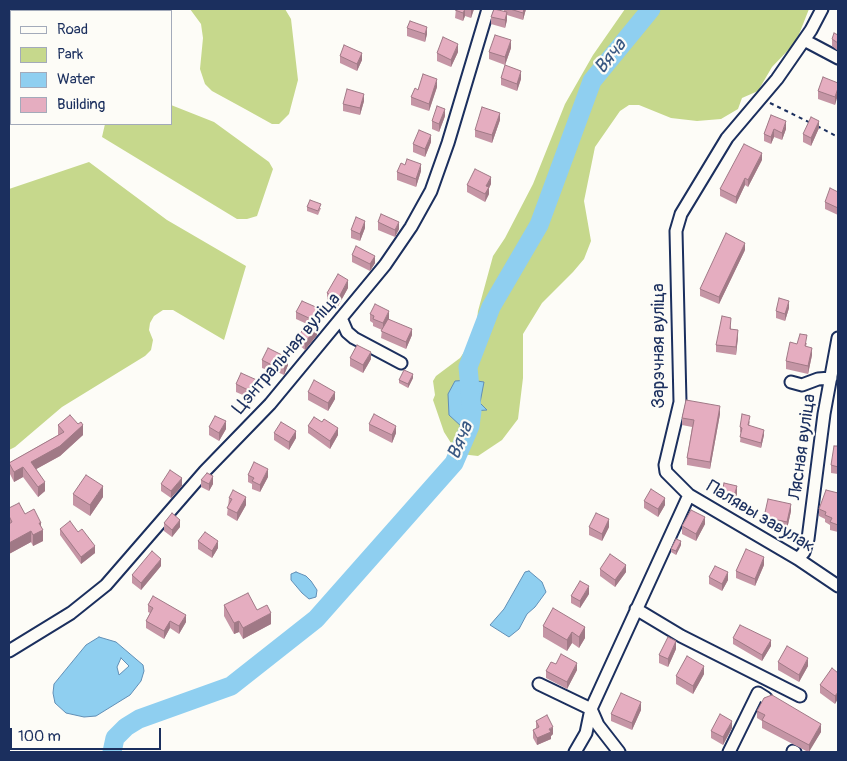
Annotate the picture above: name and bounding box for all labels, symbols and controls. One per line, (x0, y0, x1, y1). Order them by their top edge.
legend (10, 10, 172, 125)
text: Road (57, 20, 88, 39)
water label: Вяча (590, 35, 632, 79)
text: Park (57, 45, 83, 64)
text: Water (57, 70, 95, 89)
text: Building (57, 95, 105, 114)
street label: Зарэчная вуліца (648, 283, 670, 409)
street label: Цэнтральная вуліца (228, 289, 346, 419)
street label: Лясная вуліца (785, 393, 821, 501)
water label: Вяча (443, 419, 479, 463)
street label: Палявы завулак (702, 476, 818, 558)
scale bar (12, 718, 164, 750)
text: 100 m (18, 727, 61, 746)

